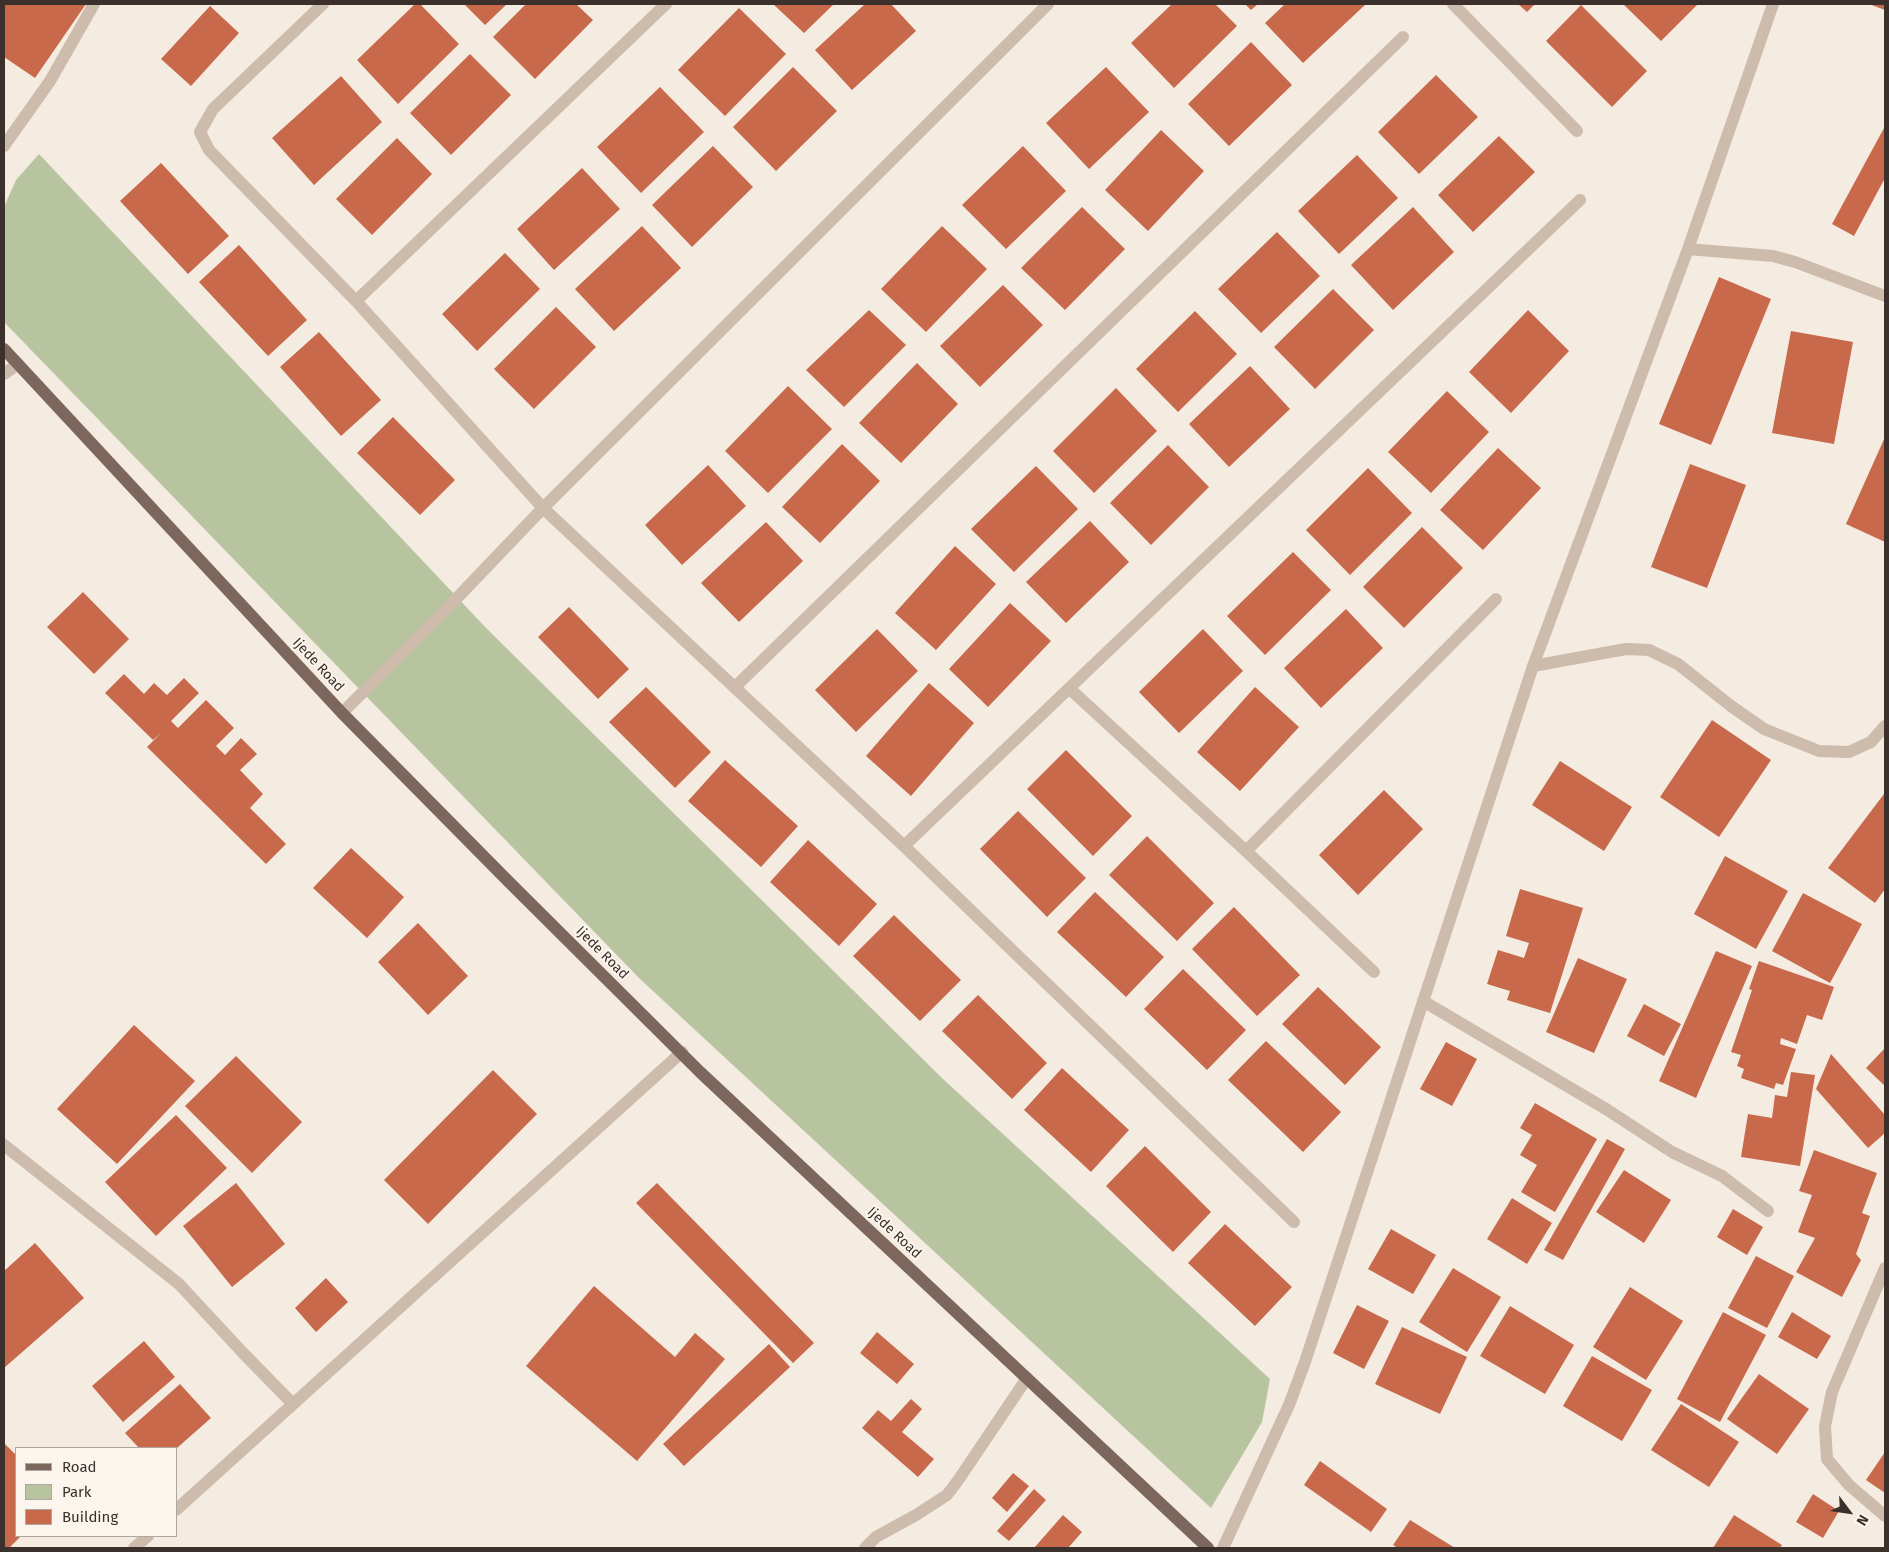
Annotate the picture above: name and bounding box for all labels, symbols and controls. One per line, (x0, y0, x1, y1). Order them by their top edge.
street label: Ijede Road (289, 635, 347, 695)
street label: Ijede Road (572, 923, 632, 983)
street label: Ijede Road (864, 1204, 924, 1262)
legend (15, 1447, 178, 1537)
text: Road (62, 1458, 97, 1476)
text: Park (62, 1483, 92, 1501)
north arrow (1824, 1487, 1874, 1537)
text: Building (62, 1508, 118, 1526)
text: N (1853, 1512, 1872, 1528)

